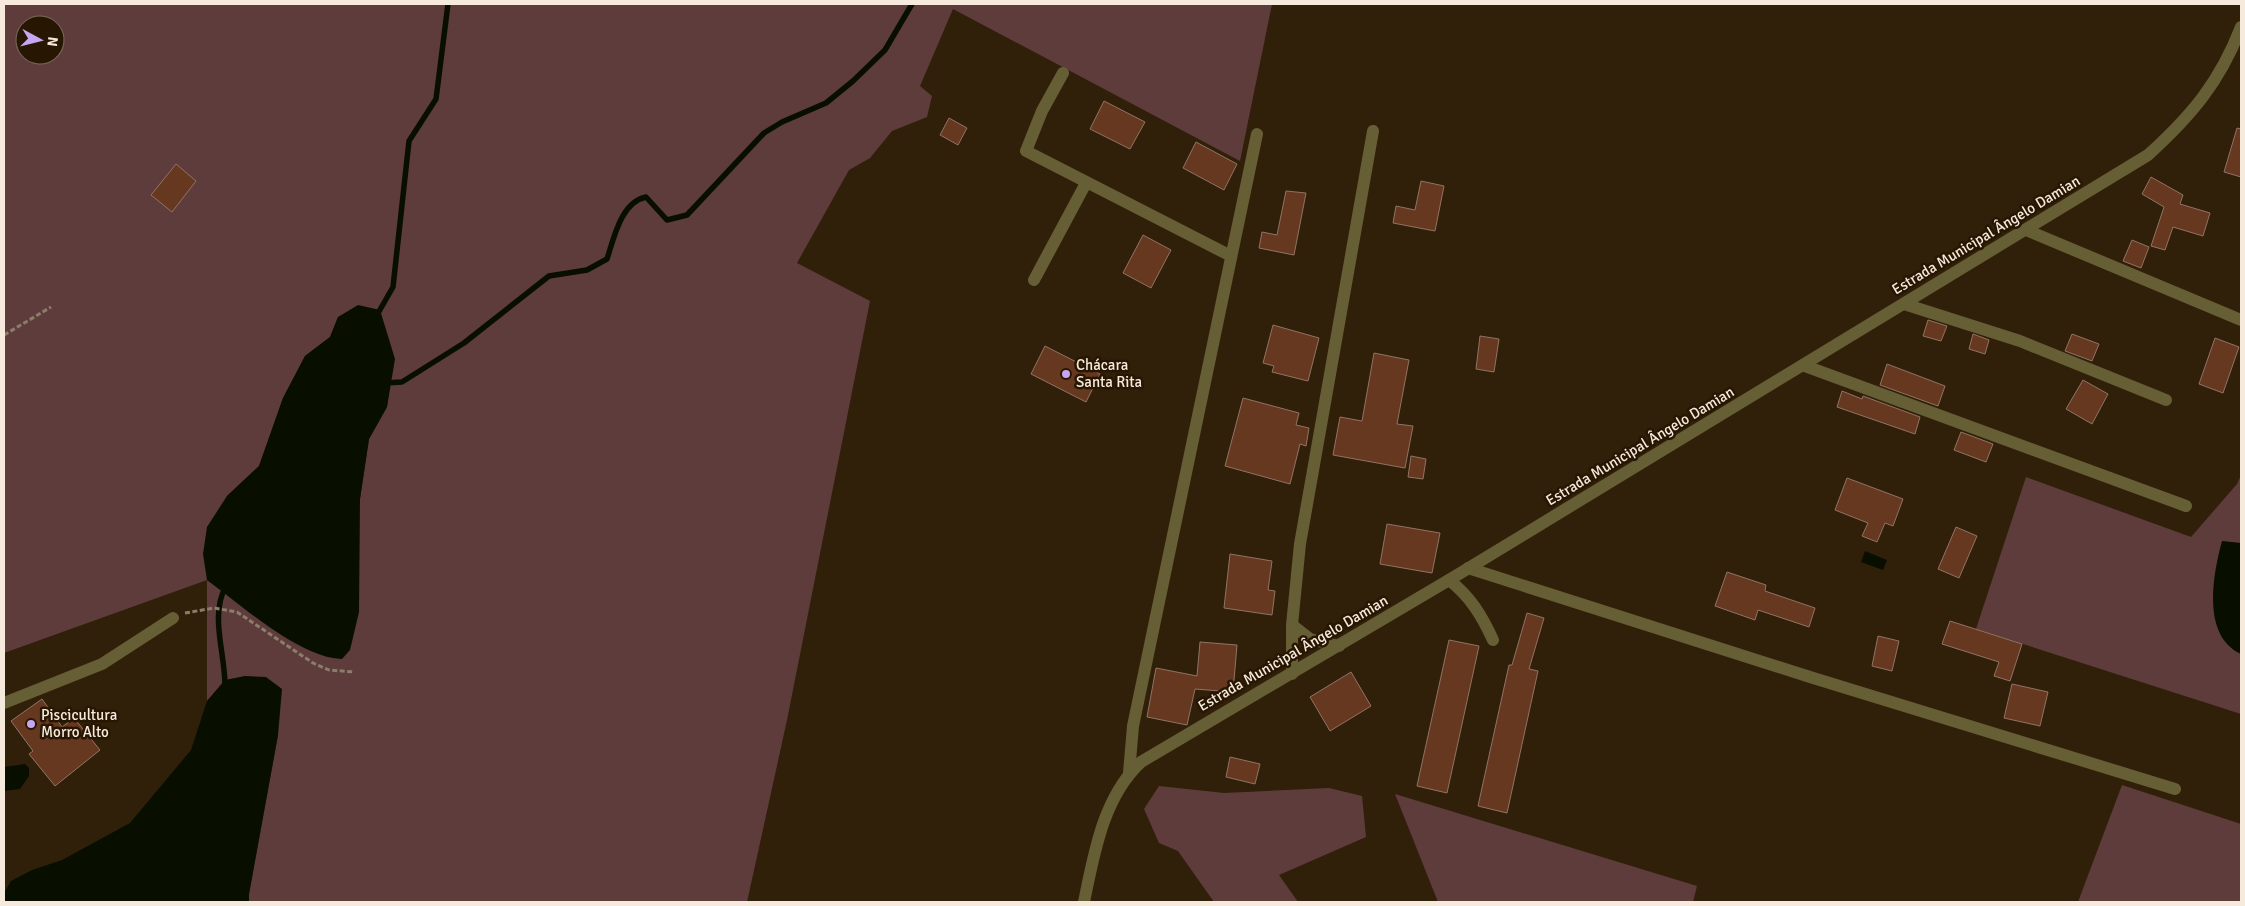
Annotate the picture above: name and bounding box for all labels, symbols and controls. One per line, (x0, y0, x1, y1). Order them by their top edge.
north arrow (15, 15, 65, 65)
text: N (43, 36, 61, 47)
street label: Estrada Municipal Ângelo Damian (1889, 172, 2083, 298)
place label: Chácara Santa Rita (1076, 356, 1142, 391)
marker: Chácara Santa Rita (1060, 368, 1072, 380)
street label: Estrada Municipal Ângelo Damian (1543, 383, 1737, 509)
street label: Estrada Municipal Ângelo Damian (1195, 591, 1391, 715)
place label: Piscicultura Morro Alto (41, 706, 117, 741)
marker: Piscicultura Morro Alto (25, 718, 37, 730)

